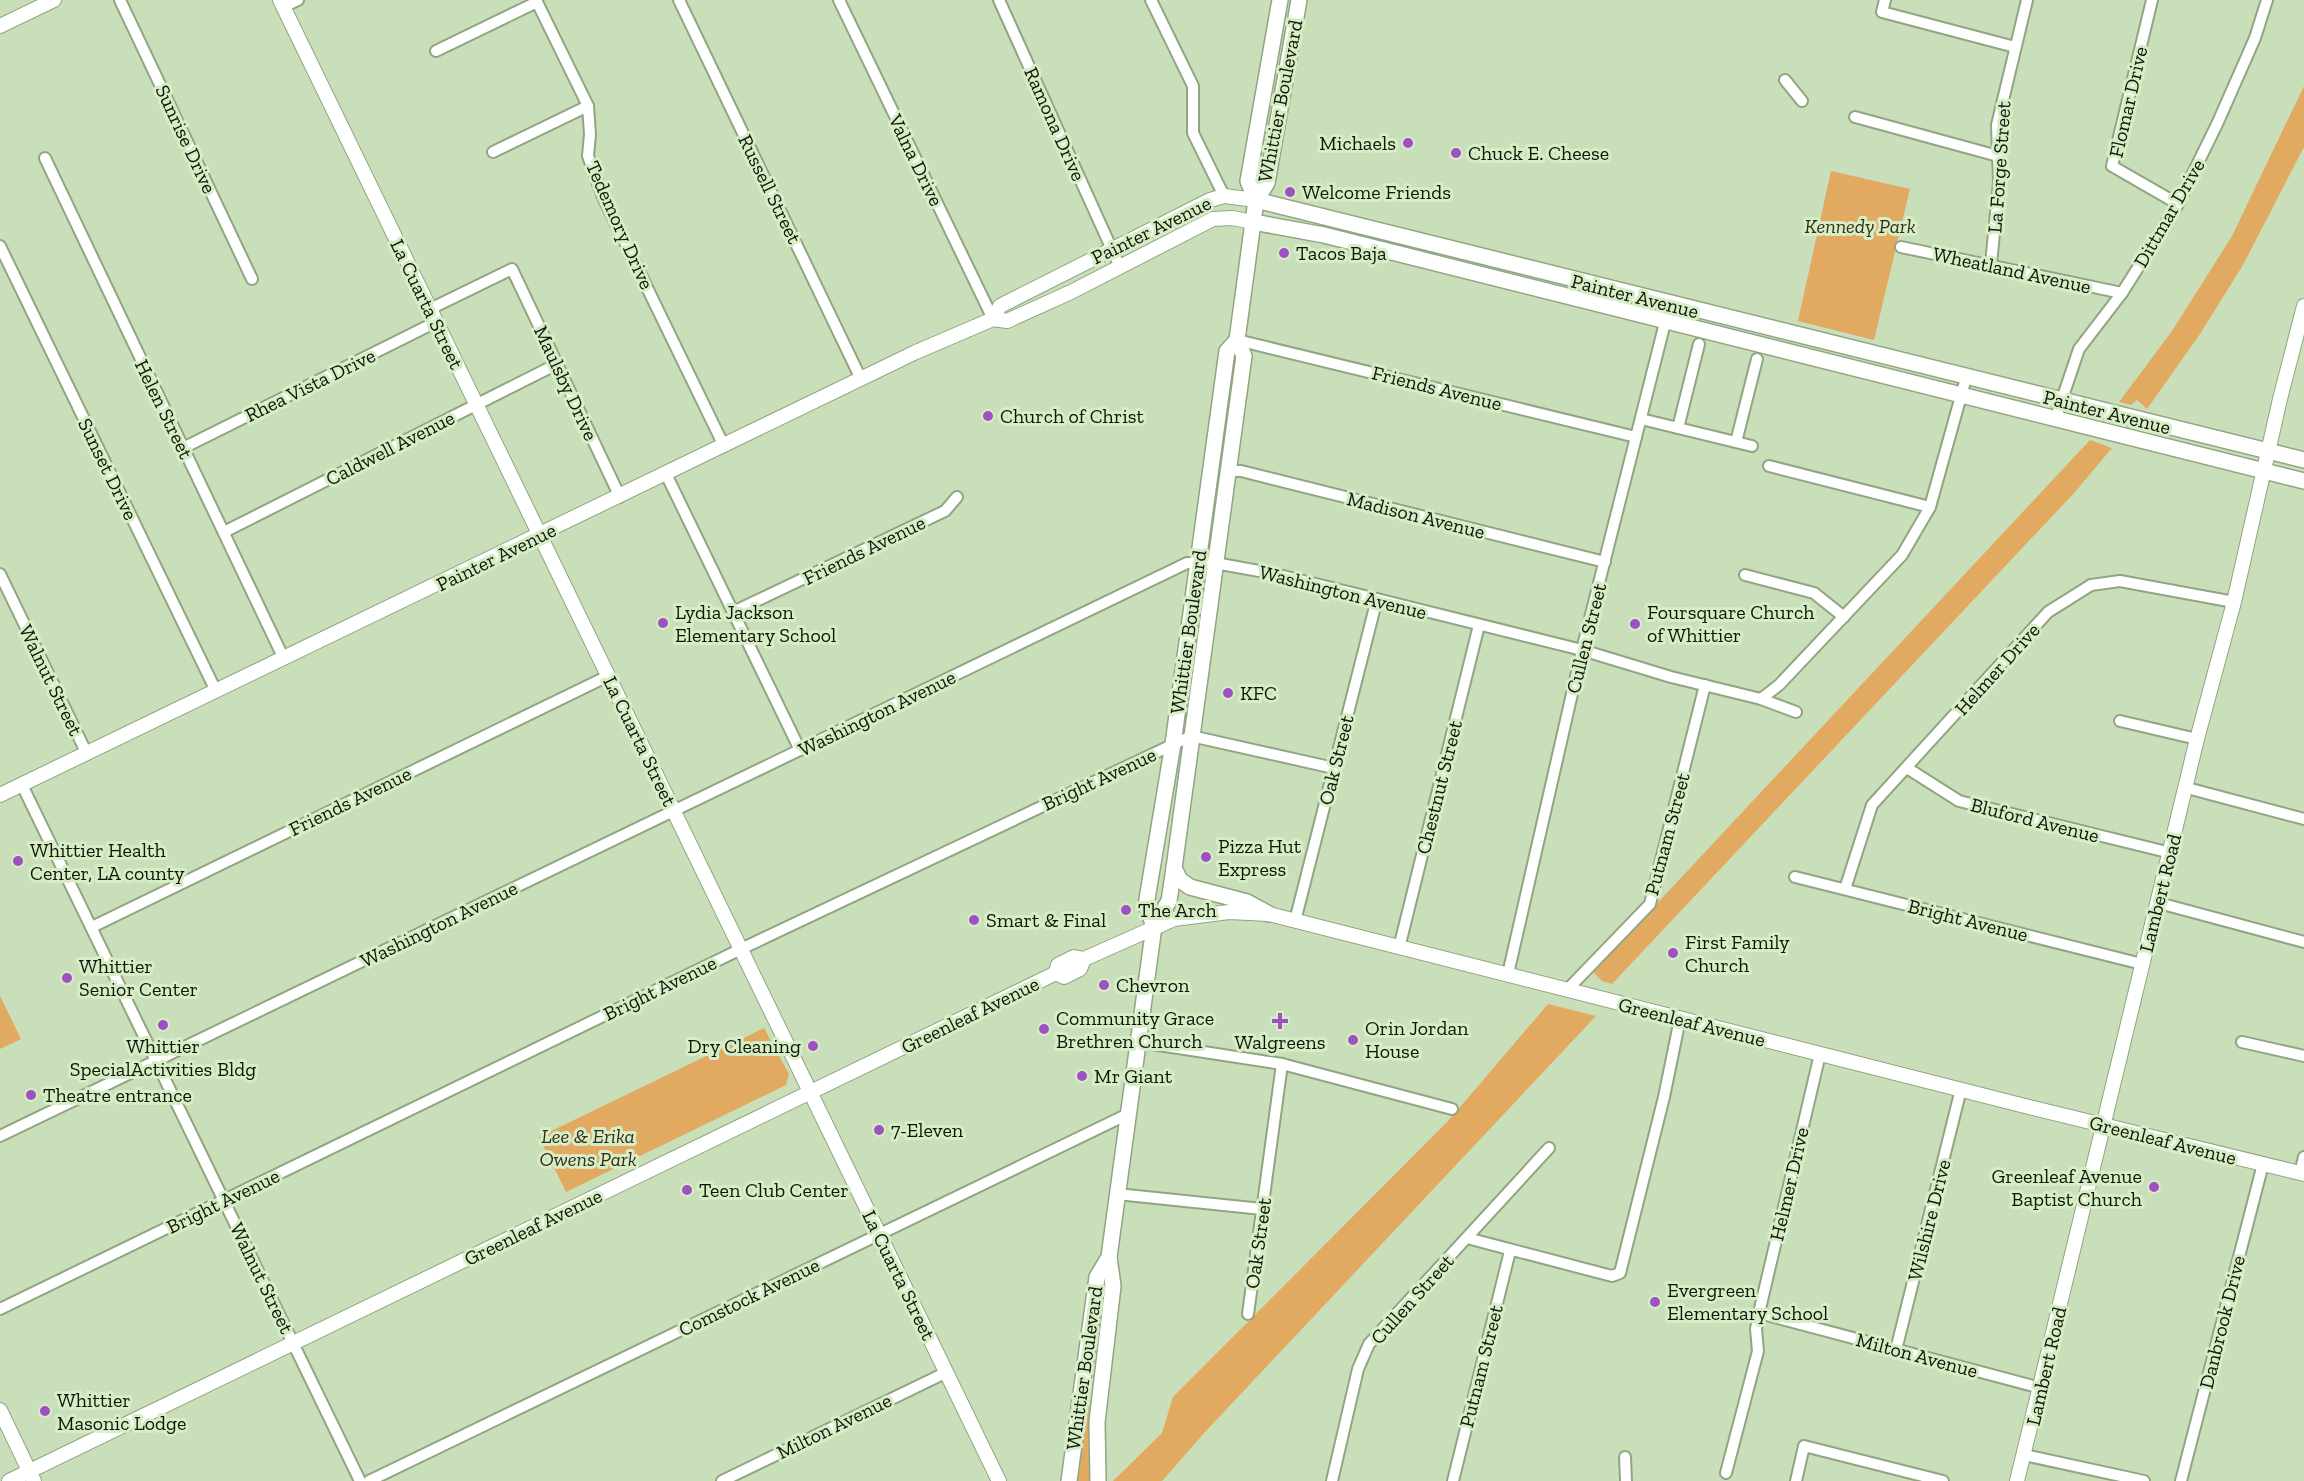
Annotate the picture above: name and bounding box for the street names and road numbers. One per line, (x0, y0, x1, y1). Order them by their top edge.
street label: Whittier Boulevard (1252, 18, 1308, 184)
street label: Flomar Drive (2104, 44, 2152, 160)
street label: Ramona Drive (1019, 63, 1091, 185)
street label: Sunrise Drive (150, 81, 222, 197)
street label: La Forge Street (1982, 100, 2016, 234)
street label: Valna Drive (883, 109, 949, 210)
street label: Russell Street (733, 131, 807, 248)
street label: Dittmar Drive (2128, 155, 2210, 271)
street label: Tedemory Drive (581, 157, 659, 293)
street label: Painter Avenue (1087, 191, 1215, 269)
street label: La Cuarta Street (385, 235, 469, 373)
street label: Wheatland Avenue (1931, 242, 2093, 298)
street label: Painter Avenue (1569, 269, 1701, 323)
street label: Maulsby Drive (529, 322, 603, 444)
street label: Rhea Vista Drive (241, 343, 379, 427)
street label: Helen Street (130, 355, 199, 463)
street label: Friends Avenue (1370, 360, 1504, 416)
street label: Painter Avenue (2041, 385, 2173, 439)
street label: Caldwell Avenue (322, 405, 458, 491)
street label: Sunset Drive (73, 414, 143, 524)
street label: Madison Avenue (1344, 486, 1488, 544)
street label: Friends Avenue (799, 510, 929, 590)
street label: Painter Avenue (432, 518, 560, 596)
street label: Whittier Boulevard (1165, 549, 1211, 715)
street label: Washington Avenue (1257, 560, 1429, 624)
street label: Cullen Street (1561, 580, 1611, 696)
street label: Helmer Drive (1949, 618, 2045, 720)
street label: Walnut Street (14, 621, 88, 740)
street label: Washington Avenue (794, 665, 960, 761)
street label: La Cuarta Street (598, 672, 682, 810)
street label: Oak Street (1313, 712, 1359, 807)
street label: Chestnut Street (1411, 717, 1467, 856)
street label: Bright Avenue (1038, 742, 1160, 816)
street label: Friends Avenue (285, 761, 415, 841)
street label: Putnam Street (1639, 770, 1695, 898)
street label: Bluford Avenue (1968, 792, 2102, 848)
street label: Lambert Road (2134, 831, 2186, 955)
street label: Washington Avenue (356, 876, 522, 972)
street label: Bright Avenue (1905, 893, 2031, 947)
street label: Bright Avenue (599, 950, 721, 1026)
street label: Greenleaf Avenue (897, 971, 1043, 1059)
street label: Greenleaf Avenue (1616, 992, 1768, 1052)
street label: Greenleaf Avenue (2087, 1110, 2239, 1170)
street label: Helmer Drive (1764, 1125, 1814, 1243)
street label: Wilshire Drive (1902, 1157, 1956, 1283)
street label: Bright Avenue (162, 1163, 284, 1239)
street label: Greenleaf Avenue (460, 1183, 606, 1271)
street label: Oak Street (1240, 1195, 1276, 1290)
street label: La Cuarta Street (857, 1206, 941, 1344)
street label: Walnut Street (225, 1219, 299, 1338)
street label: Cullen Street (1365, 1249, 1459, 1349)
street label: Comstock Avenue (675, 1252, 823, 1342)
street label: Danbrook Drive (2194, 1253, 2250, 1391)
street label: Whittier Boulevard (1061, 1285, 1107, 1451)
street label: Putnam Street (1454, 1302, 1508, 1430)
street label: Lambert Road (2021, 1304, 2071, 1428)
street label: Milton Avenue (1854, 1327, 1980, 1383)
street label: Milton Avenue (773, 1388, 895, 1464)

